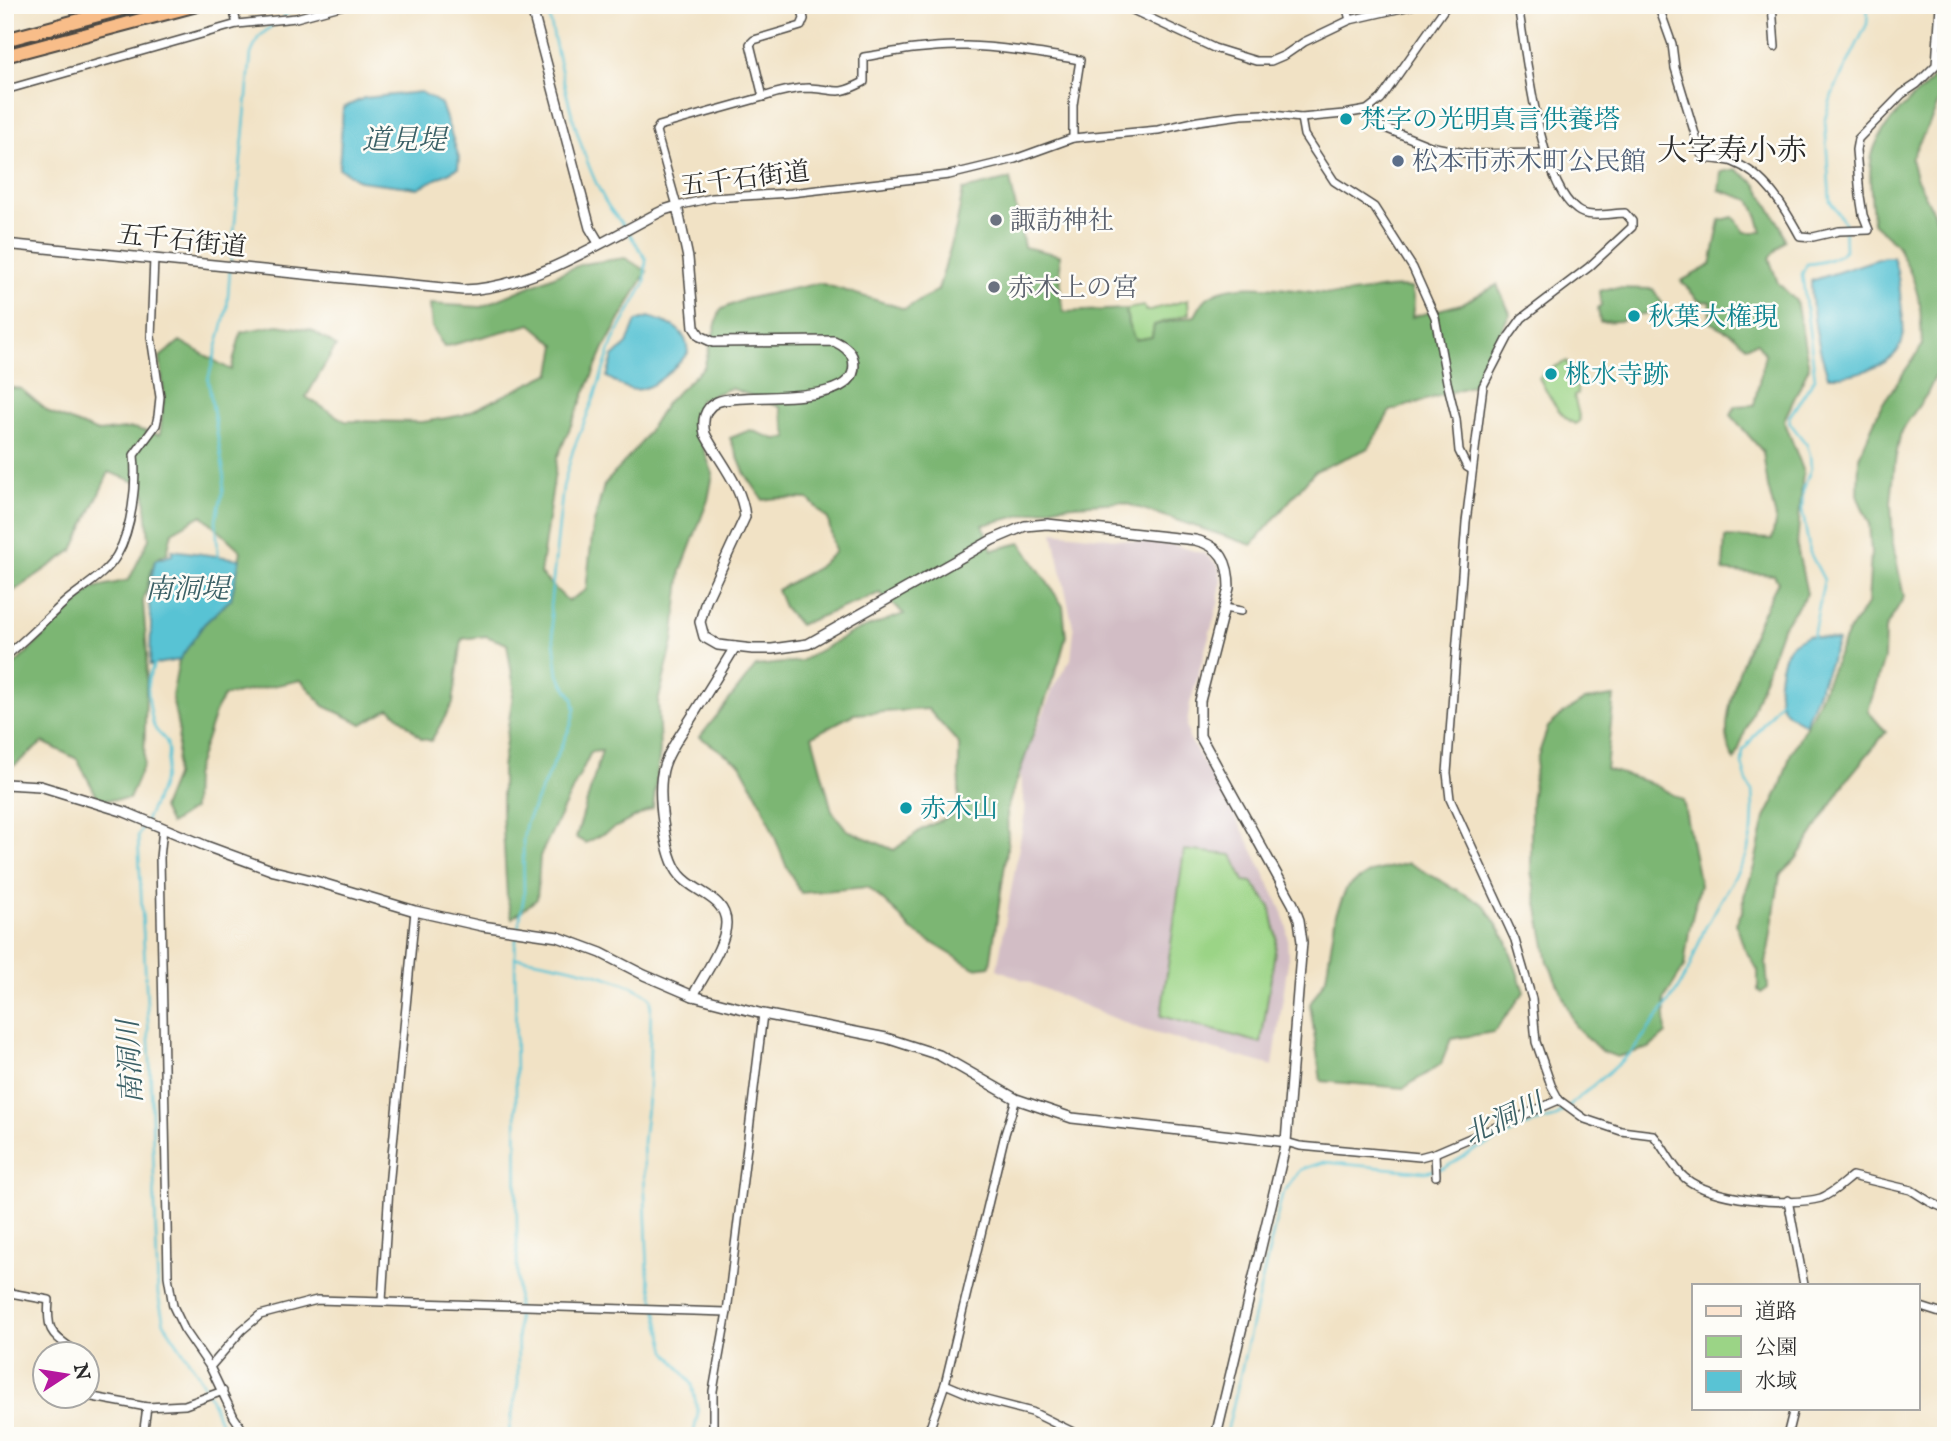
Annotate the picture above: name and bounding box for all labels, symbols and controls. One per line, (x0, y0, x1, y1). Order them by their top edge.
place label: 梵字の光明真言供養塔 (1360, 104, 1620, 137)
marker: 梵字の光明真言供養塔 (1338, 111, 1354, 127)
water label: 道見堤 (362, 124, 449, 159)
district label: 大字寿小赤 (1657, 133, 1807, 171)
place label: 松本市赤木町公民館 (1412, 146, 1646, 179)
marker: 松本市赤木町公民館 (1390, 153, 1406, 169)
street label: 五千石街道 (679, 155, 812, 204)
place label: 諏訪神社 (1010, 205, 1114, 238)
marker: 諏訪神社 (988, 212, 1004, 228)
street label: 五千石街道 (115, 218, 248, 265)
place label: 赤木上の宮 (1008, 272, 1138, 305)
marker: 赤木上の宮 (986, 279, 1002, 295)
place label: 秋葉大権現 (1648, 301, 1778, 334)
marker: 秋葉大権現 (1626, 308, 1642, 324)
place label: 桃水寺跡 (1565, 359, 1669, 392)
marker: 桃水寺跡 (1543, 366, 1559, 382)
water label: 南洞堤 (145, 573, 232, 608)
place label: 赤木山 (920, 793, 998, 826)
marker: 赤木山 (898, 800, 914, 816)
water label: 南洞川 (112, 1016, 151, 1105)
water label: 北洞川 (1459, 1085, 1552, 1154)
legend (1692, 1284, 1920, 1410)
text: 道路 (1755, 1299, 1797, 1326)
text: 公園 (1755, 1335, 1797, 1362)
north arrow (32, 1340, 102, 1410)
text: N (67, 1360, 94, 1383)
text: 水域 (1755, 1369, 1797, 1396)

